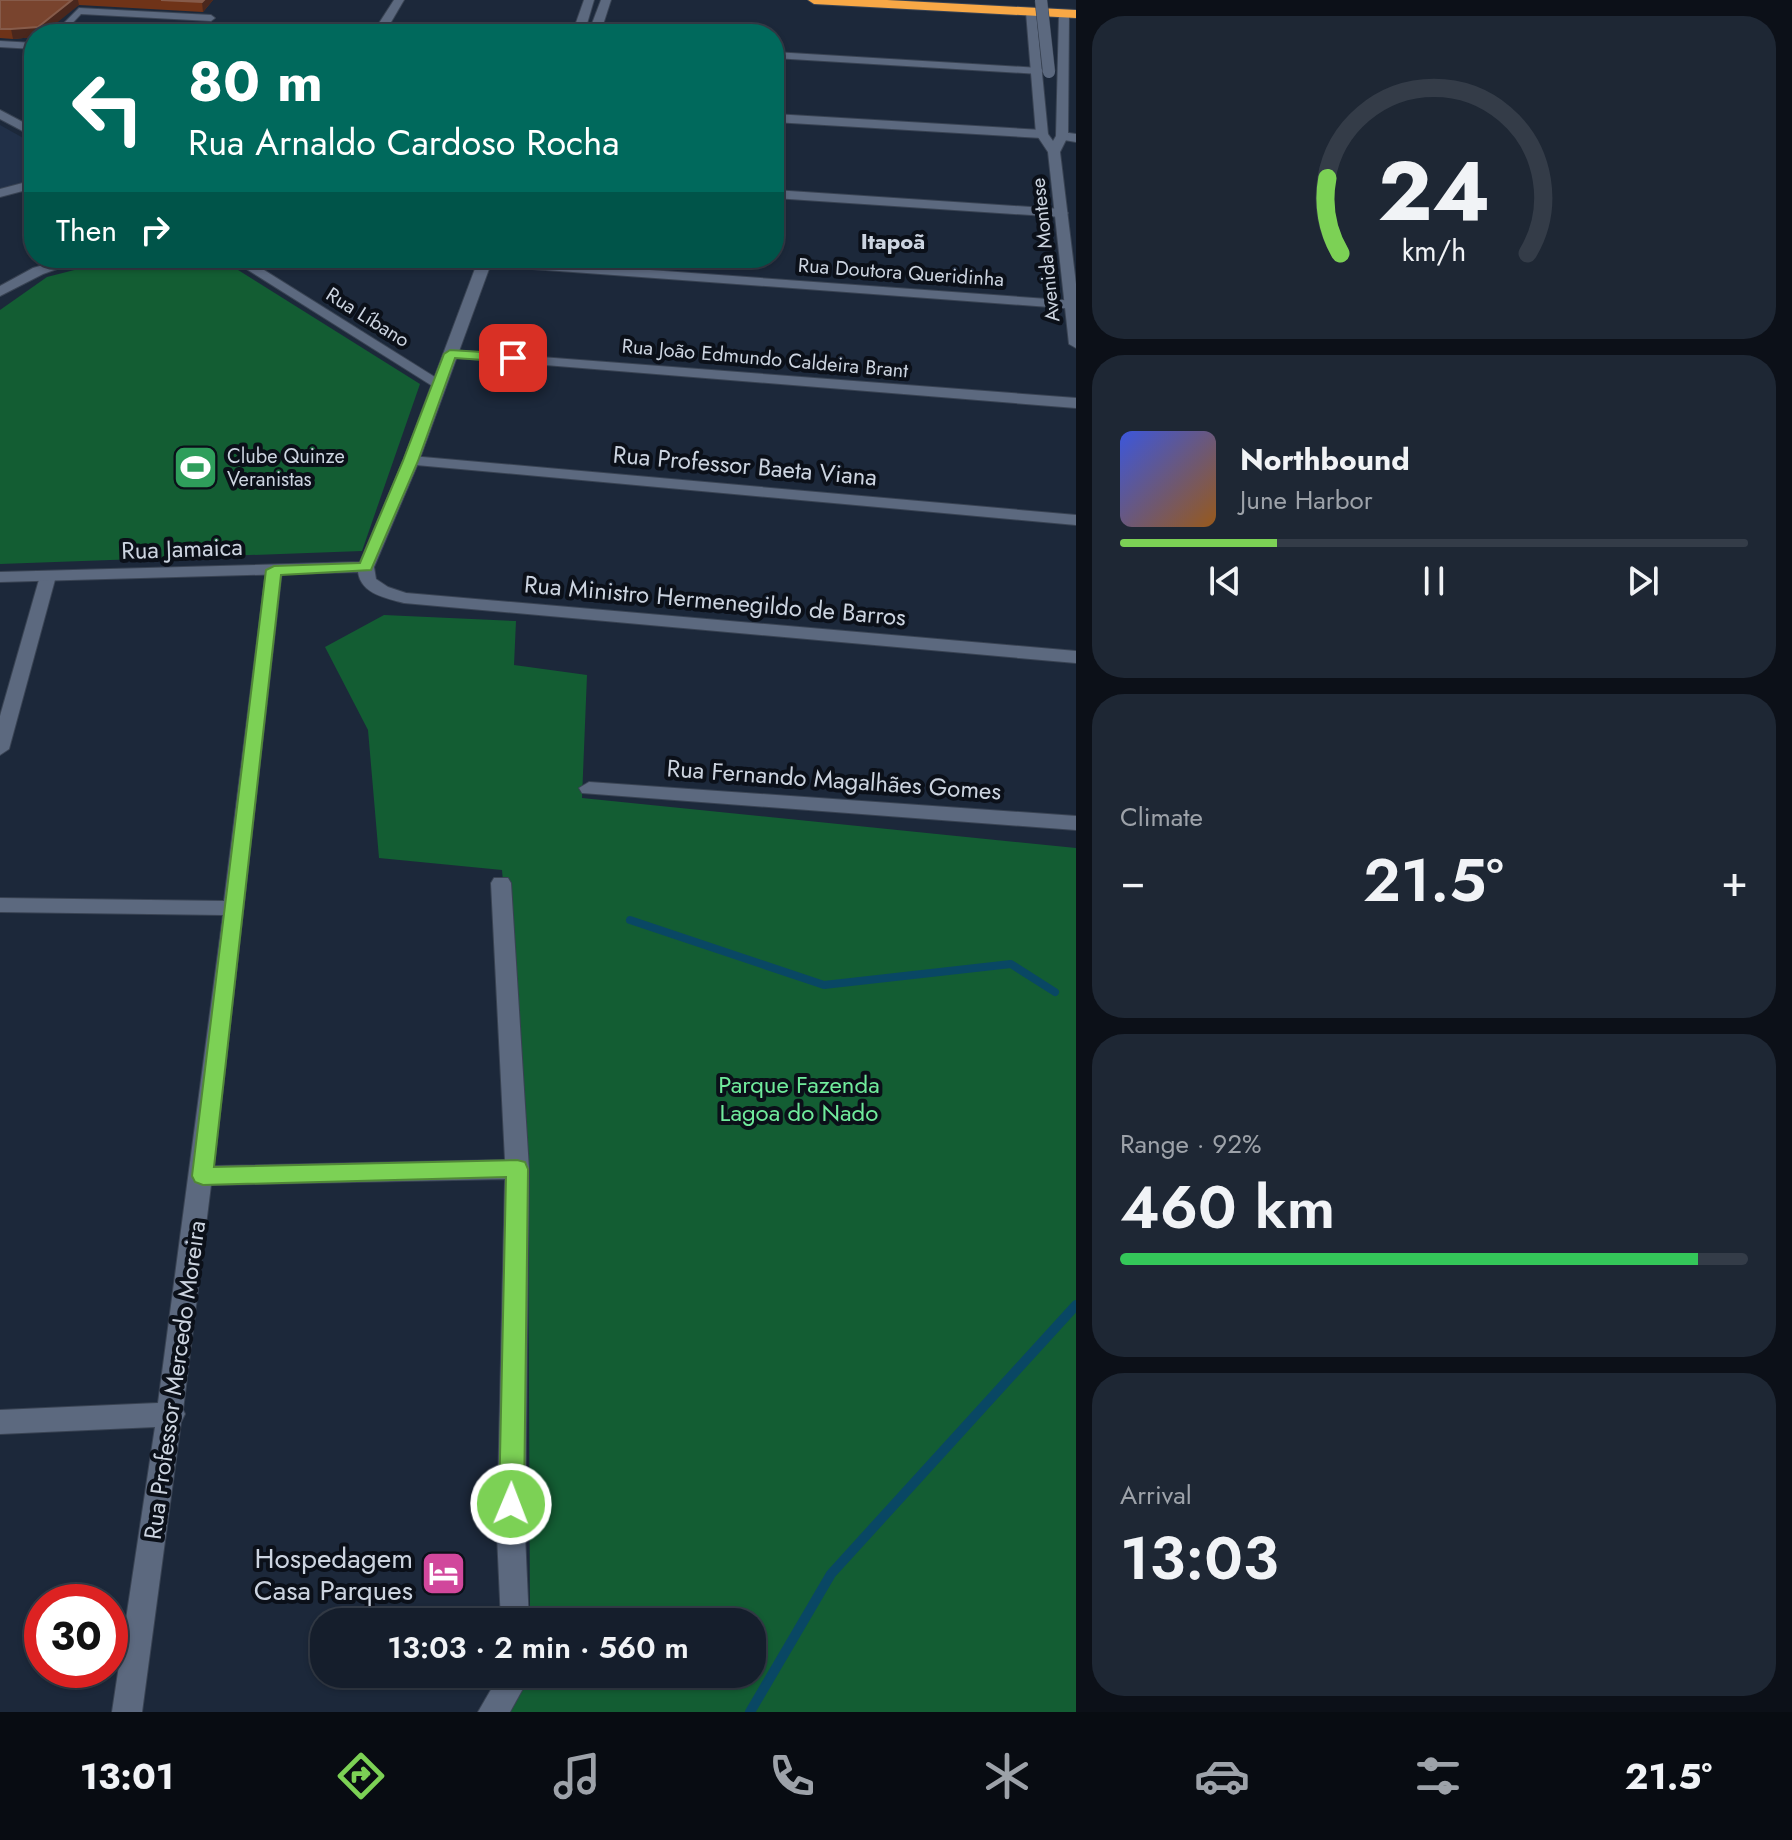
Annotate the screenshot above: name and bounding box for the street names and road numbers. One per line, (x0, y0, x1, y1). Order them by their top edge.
street label: Avenida Montese (1024, 176, 1067, 323)
street label: Rua Doutora Queridinha (797, 251, 1005, 294)
street label: Rua Líbano (320, 280, 415, 355)
street label: Rua João Edmundo Caldeira Brant (621, 332, 909, 385)
street label: Rua Professor Baeta Viana (611, 437, 879, 494)
street label: Rua Jamaica (121, 529, 243, 568)
street label: Rua Ministro Hermenegildo de Barros (523, 566, 907, 635)
street label: Rua Fernando Magalhães Gomes (666, 750, 1002, 809)
street label: Rua Professor Mercedo Moreira (135, 1218, 214, 1542)

